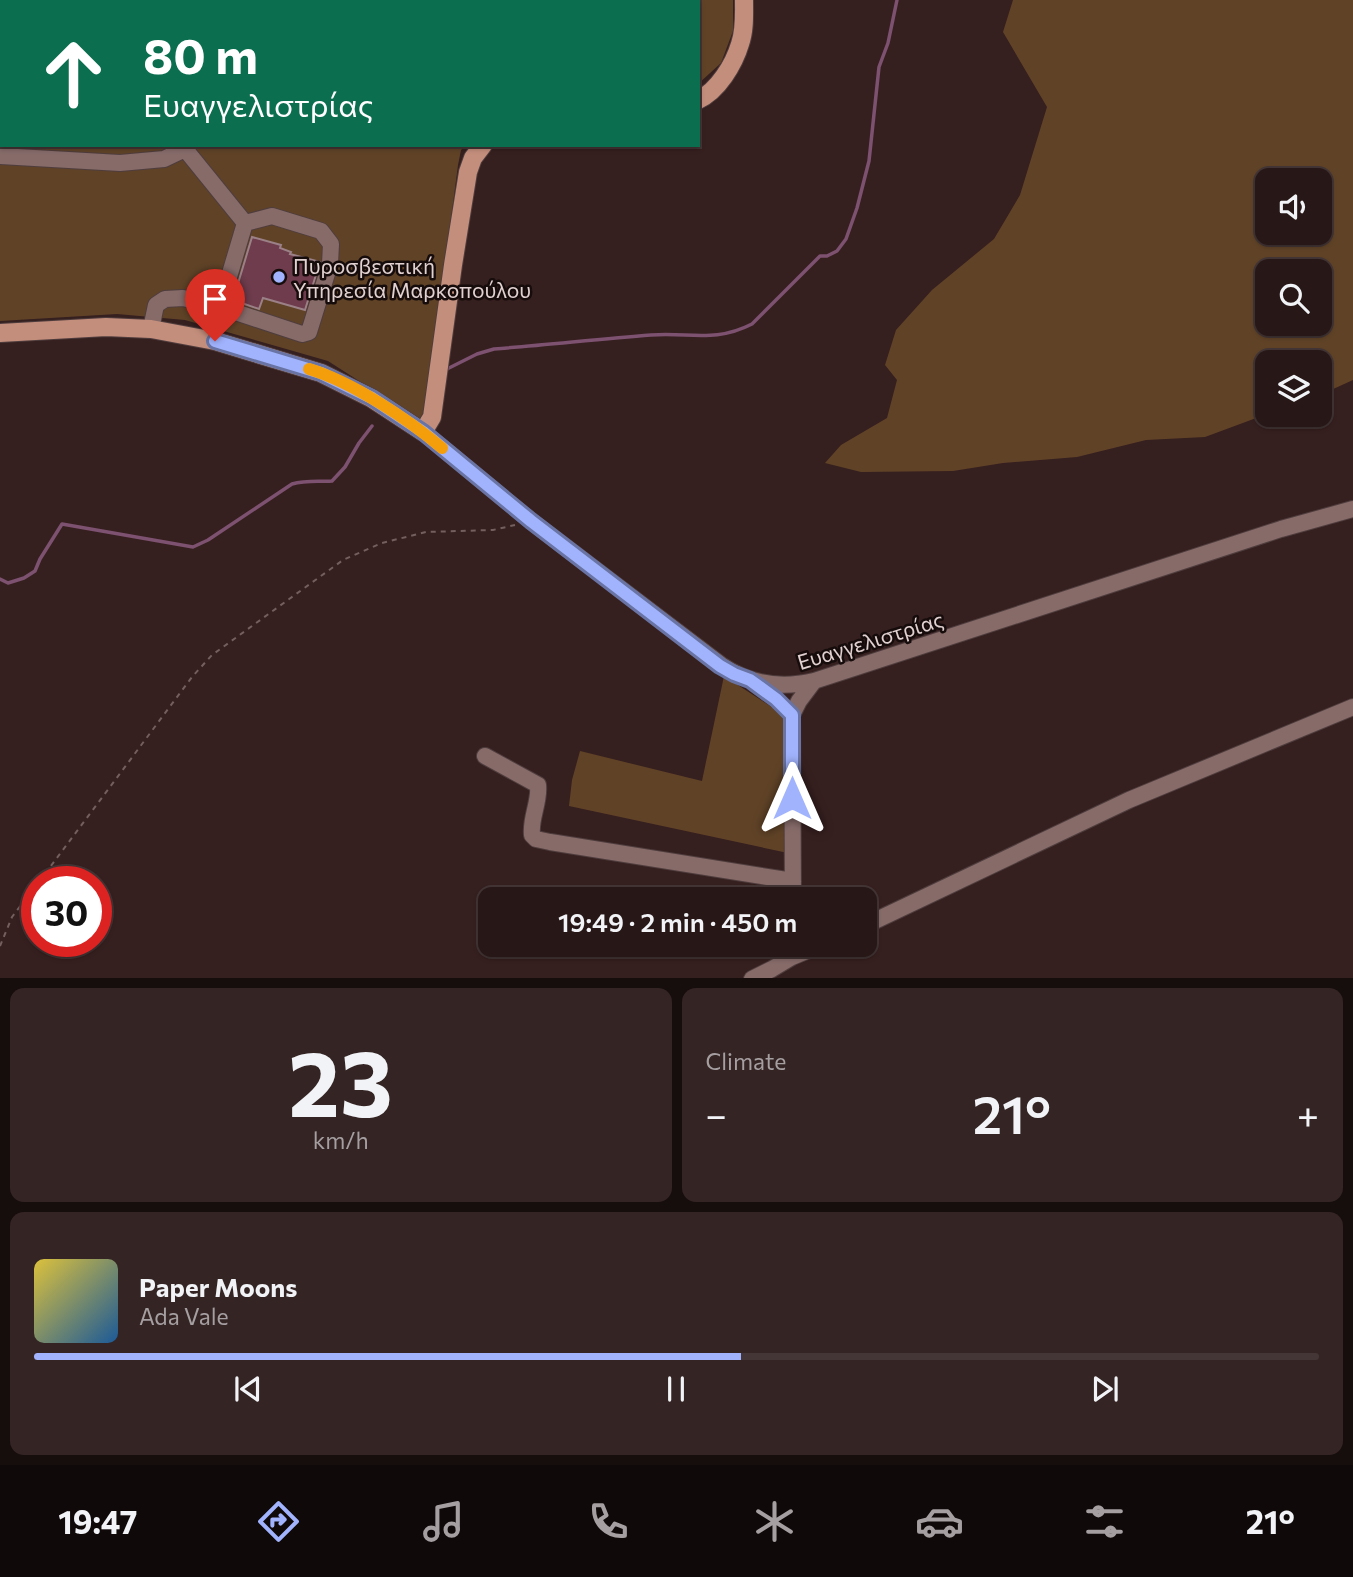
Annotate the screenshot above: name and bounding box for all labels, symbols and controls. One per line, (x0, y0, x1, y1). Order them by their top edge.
text: 80 m (143, 24, 258, 84)
icon: ahead (28, 28, 119, 119)
text: Ευαγγελιστρίας (143, 84, 374, 124)
map controls (1255, 168, 1332, 427)
button: sound (1255, 168, 1332, 245)
place label: Πυροσβεστική Υπηρεσία Μαρκοπούλου (293, 253, 531, 302)
button: search (1255, 259, 1332, 336)
pin (185, 269, 245, 341)
marker: Πυροσβεστική Υπηρεσία Μαρκοπούλου (271, 269, 287, 285)
icon: arrive (196, 280, 234, 318)
button: layers (1255, 350, 1332, 427)
street label: Ευαγγελιστρίας (794, 606, 946, 674)
position arrow (755, 761, 829, 835)
speed limit sign: 30 (21, 866, 112, 957)
text: 19:49 · 2 min · 450 m (558, 906, 797, 937)
text: 23 (288, 1024, 393, 1136)
text: Climate (706, 1047, 787, 1075)
text: 21° (973, 1081, 1051, 1145)
text: − (706, 1090, 727, 1137)
text: + (1297, 1090, 1319, 1137)
text: km/h (313, 1126, 369, 1154)
text: Paper Moons (139, 1271, 297, 1302)
text: Ada Vale (139, 1302, 229, 1330)
icon: previous (229, 1370, 267, 1408)
icon: pause (657, 1370, 695, 1408)
icon: next (1086, 1370, 1124, 1408)
icon: directions (254, 1497, 303, 1546)
icon: music (419, 1497, 468, 1546)
icon: phone (584, 1497, 633, 1546)
icon: climate (750, 1497, 799, 1546)
icon: car (915, 1497, 964, 1546)
icon: filters (1080, 1497, 1129, 1546)
text: 19:47 (58, 1501, 137, 1541)
text: 21° (1246, 1501, 1295, 1541)

